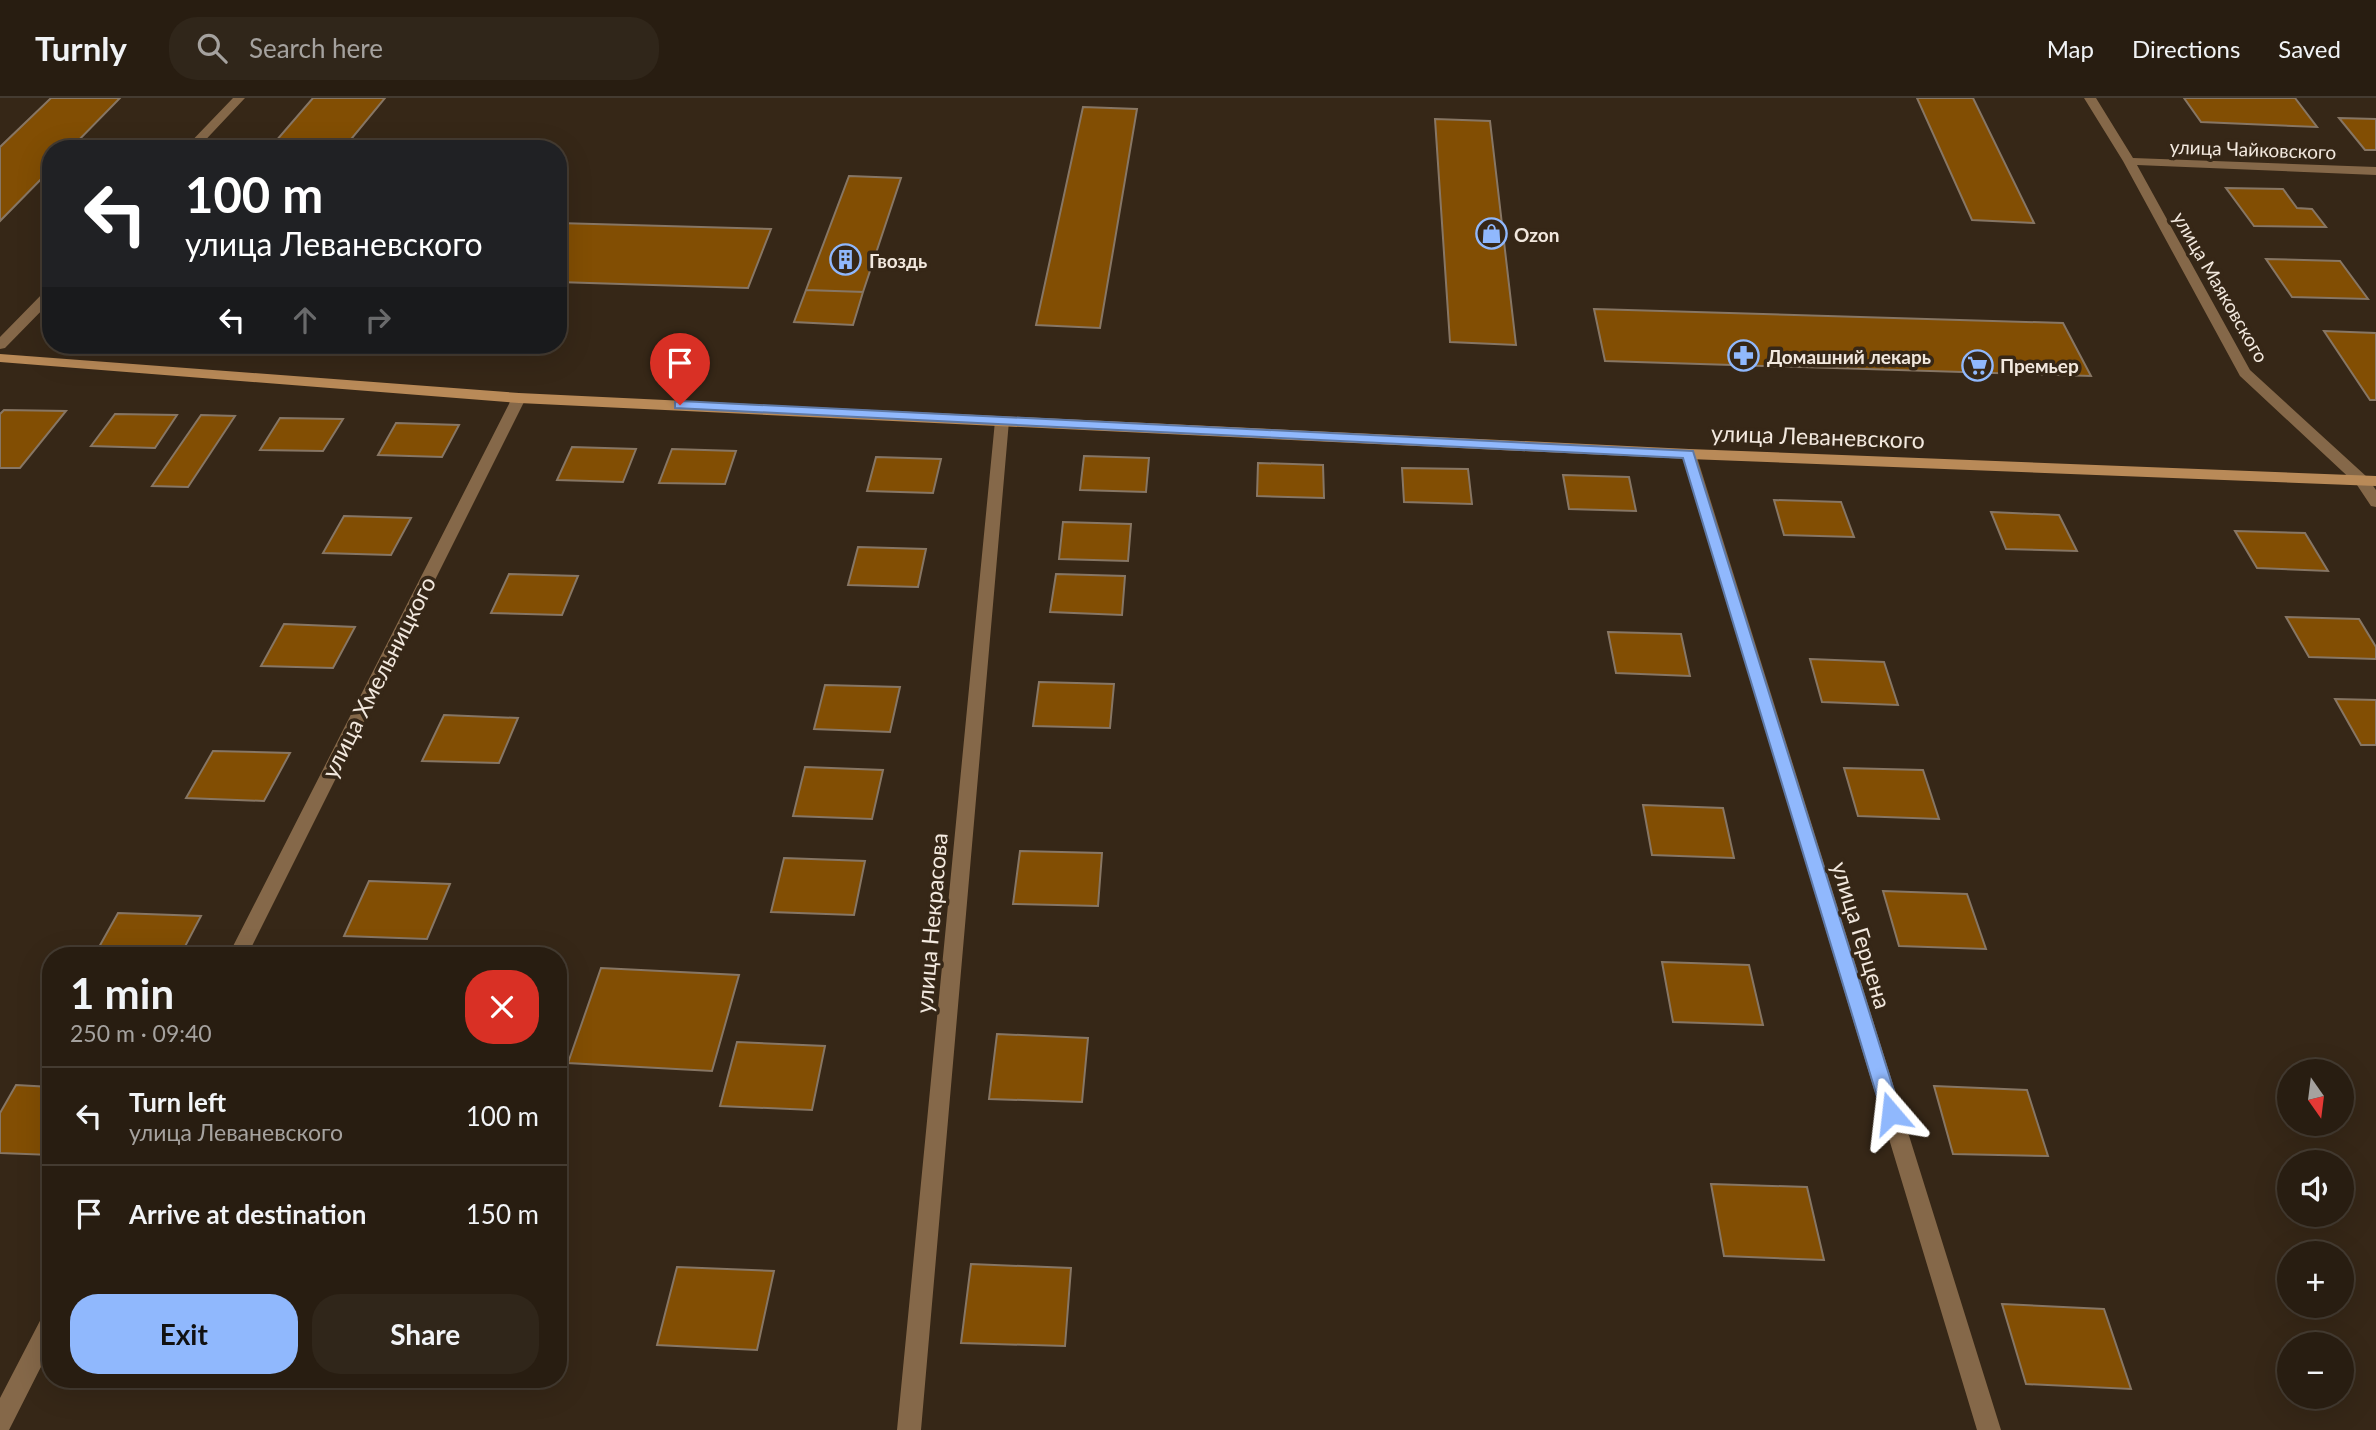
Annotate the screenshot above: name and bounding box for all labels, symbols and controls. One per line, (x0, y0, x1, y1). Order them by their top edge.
search box (169, 17, 659, 80)
text: Turnly (35, 28, 127, 68)
icon: search (193, 29, 231, 67)
text: Search here (249, 32, 383, 64)
text: Map (2047, 34, 2094, 63)
text: Directions (2132, 34, 2240, 63)
text: Saved (2278, 34, 2341, 63)
street label: улица Чайковского (2169, 135, 2337, 163)
text: 100 m (185, 165, 323, 223)
icon: left (70, 168, 161, 259)
street label: улица Маяковского (2169, 208, 2273, 366)
shop icon: Ozon (1474, 217, 1508, 251)
place label: Ozon (1514, 223, 1559, 246)
text: улица Леваневского (185, 224, 483, 263)
building icon: Гвоздь (829, 243, 863, 277)
place label: Гвоздь (869, 249, 927, 272)
icon: left (213, 301, 251, 339)
icon: ahead (286, 301, 324, 339)
icon: right (359, 301, 397, 339)
pin (650, 333, 710, 405)
pharmacy icon: Домашний лекарь (1727, 339, 1761, 373)
icon: arrive (661, 344, 699, 382)
place label: Домашний лекарь (1767, 345, 1931, 368)
supermarket icon: Премьер (1960, 348, 1994, 382)
place label: Премьер (2000, 354, 2079, 377)
street label: улица Леваневского (1711, 418, 1925, 454)
street label: улица Хмельницкого (315, 571, 441, 783)
street label: улица Некрасова (909, 832, 953, 1014)
street label: улица Герцена (1826, 858, 1898, 1012)
text: 1 min (70, 968, 174, 1018)
button: close (465, 970, 539, 1044)
text: 250 m · 09:40 (70, 1019, 212, 1047)
north arrow (2277, 1059, 2354, 1136)
map controls (2277, 1059, 2354, 1409)
position arrow (1854, 1076, 1928, 1150)
text: Turn left (129, 1086, 226, 1118)
icon: left (70, 1097, 108, 1135)
text: 100 m (466, 1100, 539, 1132)
text: улица Леваневского (129, 1118, 343, 1146)
button: sound (2277, 1150, 2354, 1227)
icon: arrive (70, 1195, 108, 1233)
text: Arrive at destination (129, 1198, 366, 1230)
text: 150 m (466, 1198, 539, 1230)
button: + (2277, 1241, 2354, 1318)
button: Exit (70, 1294, 298, 1374)
button: Share (312, 1294, 539, 1374)
button: − (2277, 1332, 2354, 1409)

